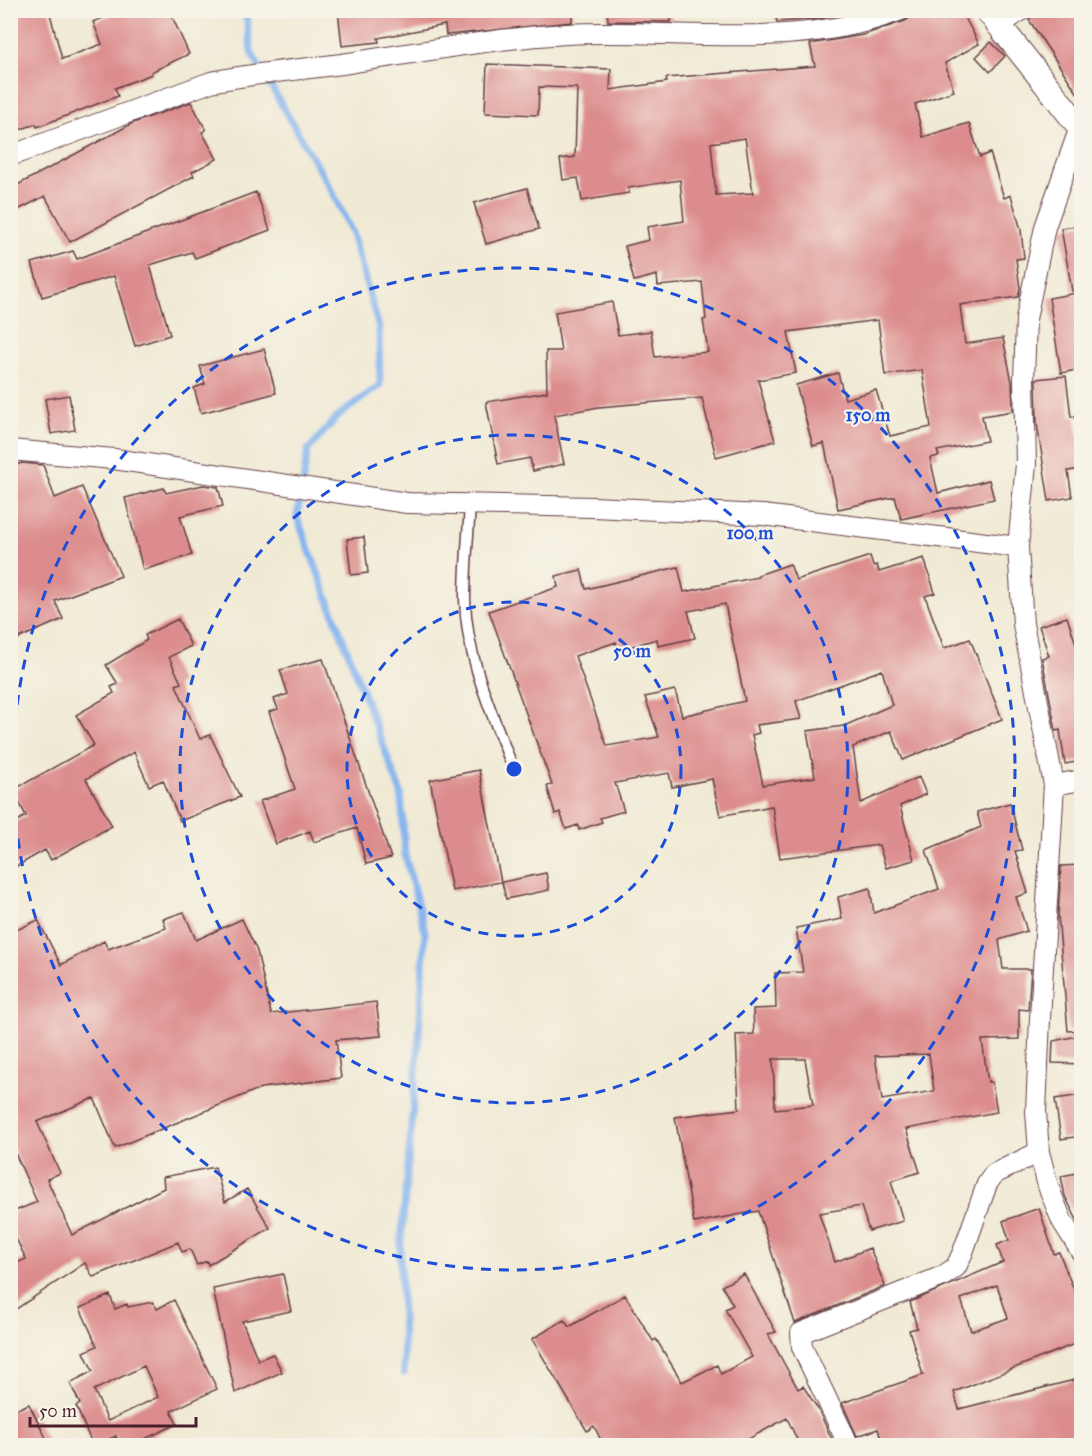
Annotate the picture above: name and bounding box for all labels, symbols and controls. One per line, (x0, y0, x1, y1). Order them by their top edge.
text: 150 m (846, 404, 891, 426)
text: 100 m (727, 522, 774, 544)
text: 50 m (613, 640, 652, 662)
centre of rings (504, 759, 524, 779)
scale bar (30, 1390, 196, 1428)
text: 50 m (39, 1400, 77, 1422)

